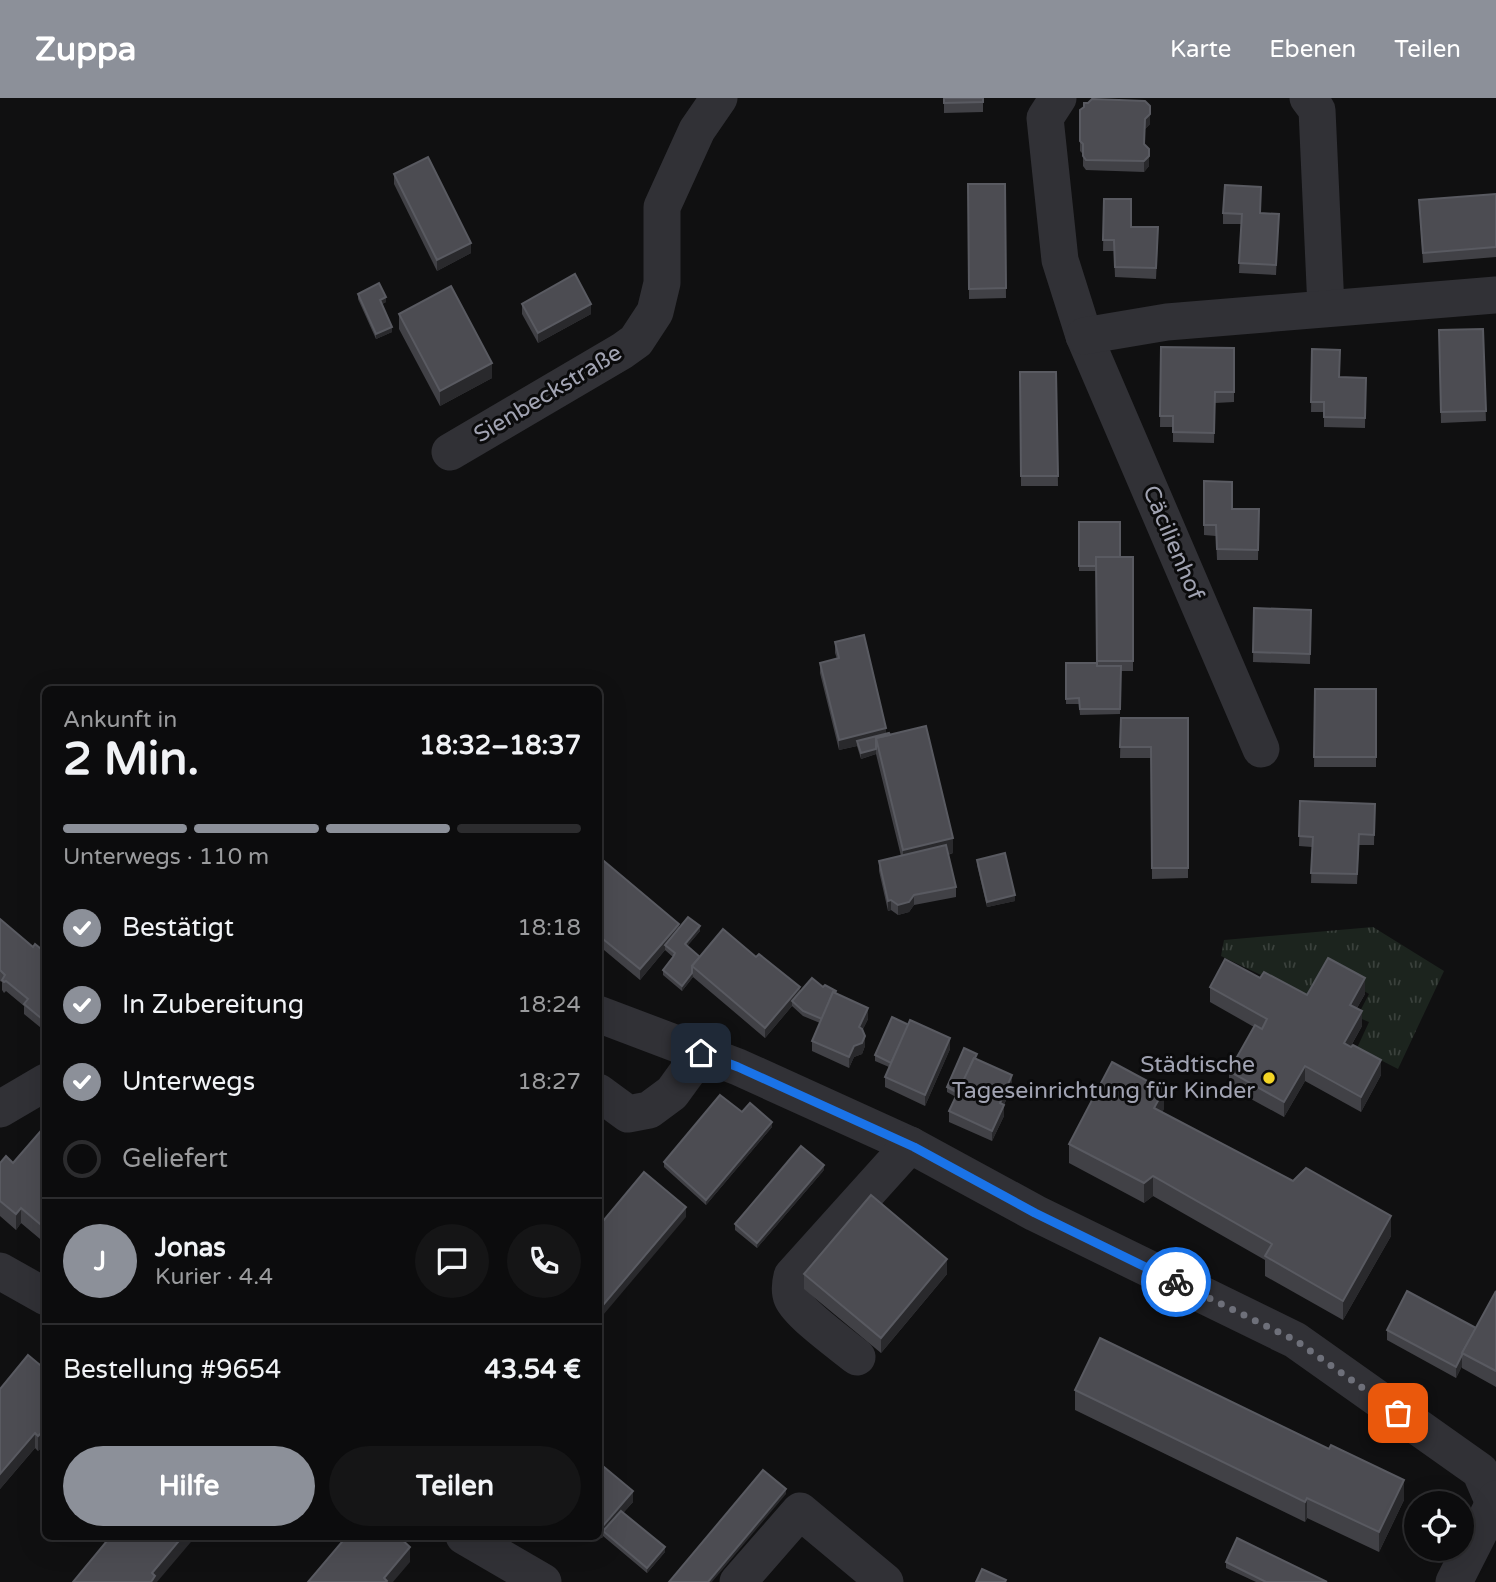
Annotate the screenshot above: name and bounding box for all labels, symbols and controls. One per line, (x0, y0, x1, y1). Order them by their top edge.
text: Zuppa (35, 30, 136, 69)
text: Karte (1170, 35, 1231, 64)
text: Ebenen (1269, 35, 1356, 64)
text: Teilen (1394, 35, 1461, 64)
street label: Sienbeckstraße (469, 339, 627, 449)
street label: Cäcilienhof (1136, 481, 1210, 605)
text: Ankunft in (63, 706, 177, 734)
text: 18:32–18:37 (419, 730, 581, 761)
text: 2 Min. (63, 732, 199, 787)
text: Unterwegs · 110 m (63, 843, 269, 871)
icon: check (63, 909, 101, 947)
text: Bestätigt (122, 912, 234, 943)
text: 18:18 (517, 914, 581, 942)
icon: check (63, 986, 101, 1024)
text: In Zubereitung (122, 989, 304, 1020)
text: 18:24 (517, 991, 581, 1019)
pin (671, 1023, 731, 1083)
icon: home (682, 1034, 720, 1072)
place label: Städtische Tageseinrichtung für Kinder (952, 1051, 1255, 1105)
icon: check (63, 1063, 101, 1101)
text: Unterwegs (122, 1066, 255, 1097)
text: 18:27 (517, 1068, 581, 1096)
marker: Städtische Tageseinrichtung für Kinder (1261, 1070, 1277, 1086)
text: Geliefert (122, 1143, 228, 1174)
button: chat (415, 1224, 489, 1298)
button: phone (507, 1224, 581, 1298)
text: Jonas (155, 1232, 226, 1263)
text: J (94, 1246, 106, 1277)
courier (1141, 1247, 1211, 1317)
text: Kurier · 4.4 (155, 1263, 273, 1291)
icon: bike (1157, 1263, 1195, 1301)
text: Bestellung #9654 (63, 1354, 281, 1385)
text: 43.54 € (484, 1354, 581, 1385)
pin (1368, 1383, 1428, 1443)
icon: bag (1379, 1394, 1417, 1432)
button: Hilfe (63, 1446, 315, 1526)
button: Teilen (329, 1446, 581, 1526)
map controls (1404, 1491, 1474, 1561)
button: locate (1404, 1491, 1474, 1561)

